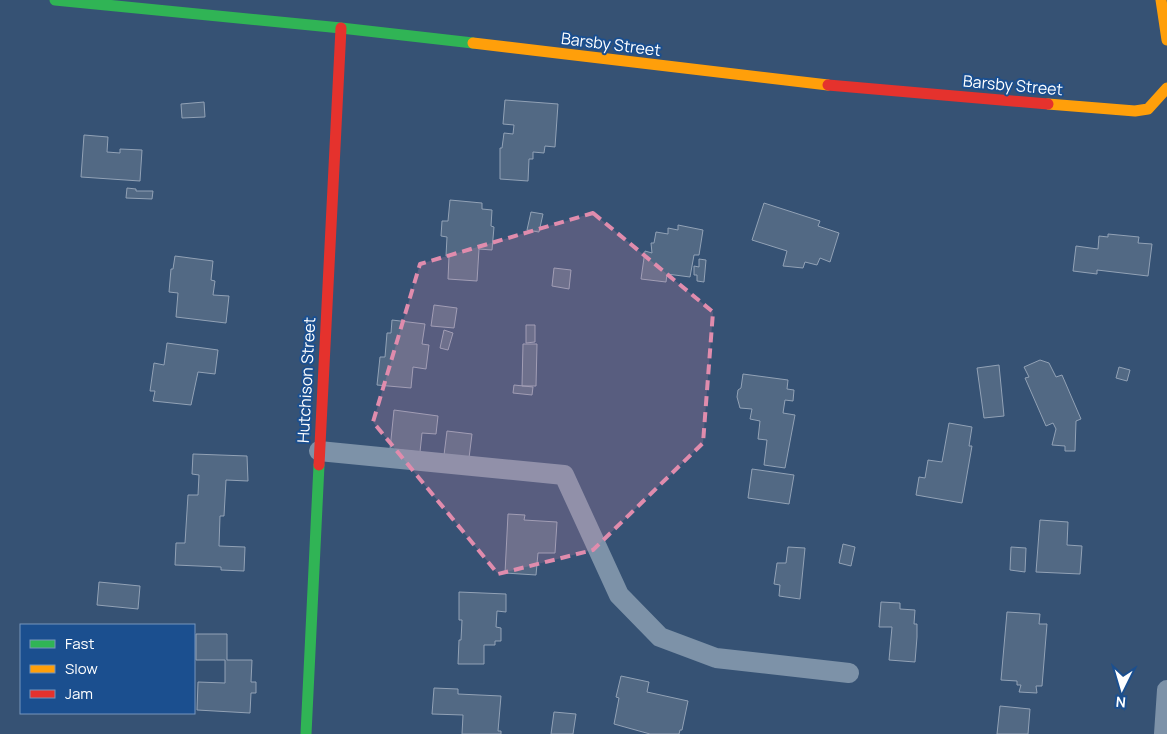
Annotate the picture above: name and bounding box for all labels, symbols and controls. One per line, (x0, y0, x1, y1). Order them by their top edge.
street label: Barsby Street (560, 27, 662, 61)
street label: Barsby Street (962, 70, 1064, 100)
street label: Hutchison Street (292, 316, 320, 444)
legend (20, 624, 195, 714)
text: Fast (65, 633, 94, 654)
text: Slow (65, 658, 98, 679)
north arrow (1097, 664, 1147, 714)
text: Jam (65, 683, 93, 704)
text: N (1115, 693, 1127, 712)

